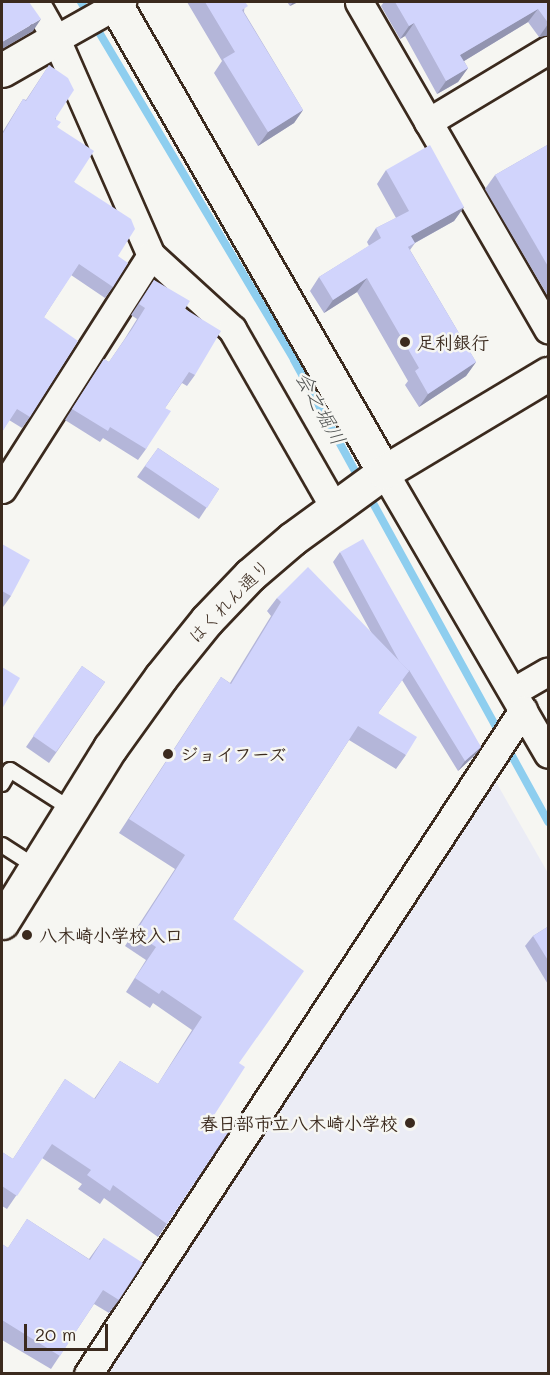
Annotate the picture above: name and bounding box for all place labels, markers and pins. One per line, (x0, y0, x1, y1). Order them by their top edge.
place label: 足利銀行 (417, 331, 489, 353)
marker: 足利銀行 (398, 335, 412, 349)
place label: ジョイフーズ (180, 743, 288, 765)
marker: ジョイフーズ (161, 747, 175, 761)
place label: 八木崎小学校入口 (39, 924, 183, 946)
marker: 八木崎小学校入口 (20, 928, 34, 942)
place label: 春日部市立八木崎小学校 (200, 1112, 398, 1134)
marker: 春日部市立八木崎小学校 (403, 1116, 417, 1130)

